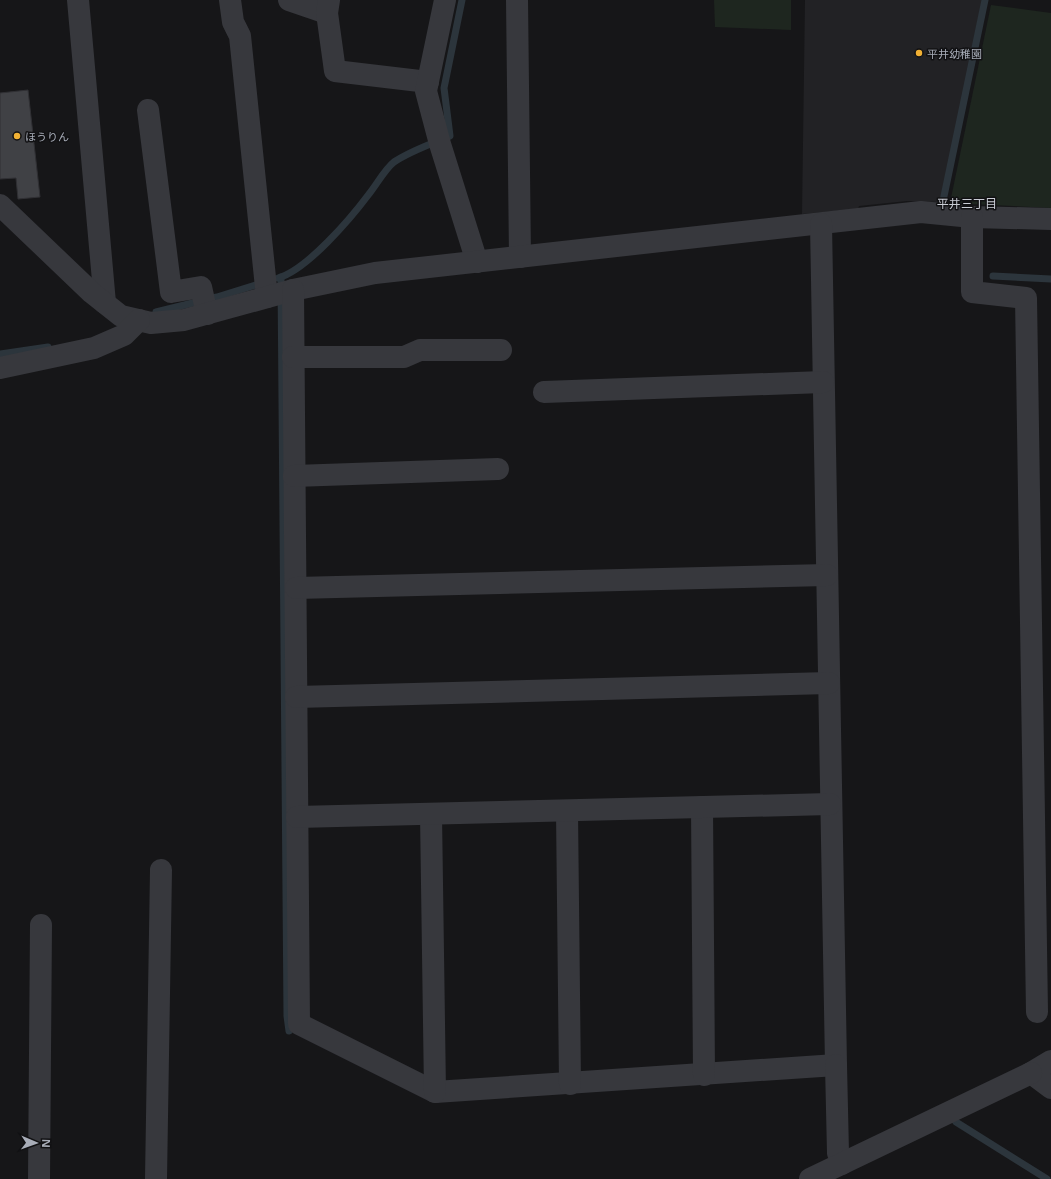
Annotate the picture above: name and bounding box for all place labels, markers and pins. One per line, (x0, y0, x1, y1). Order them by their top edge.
place label: 平井幼稚園 (927, 46, 982, 61)
marker: 平井幼稚園 (914, 48, 924, 58)
place label: ほうりん (25, 129, 69, 144)
marker: ほうりん (12, 131, 22, 141)

